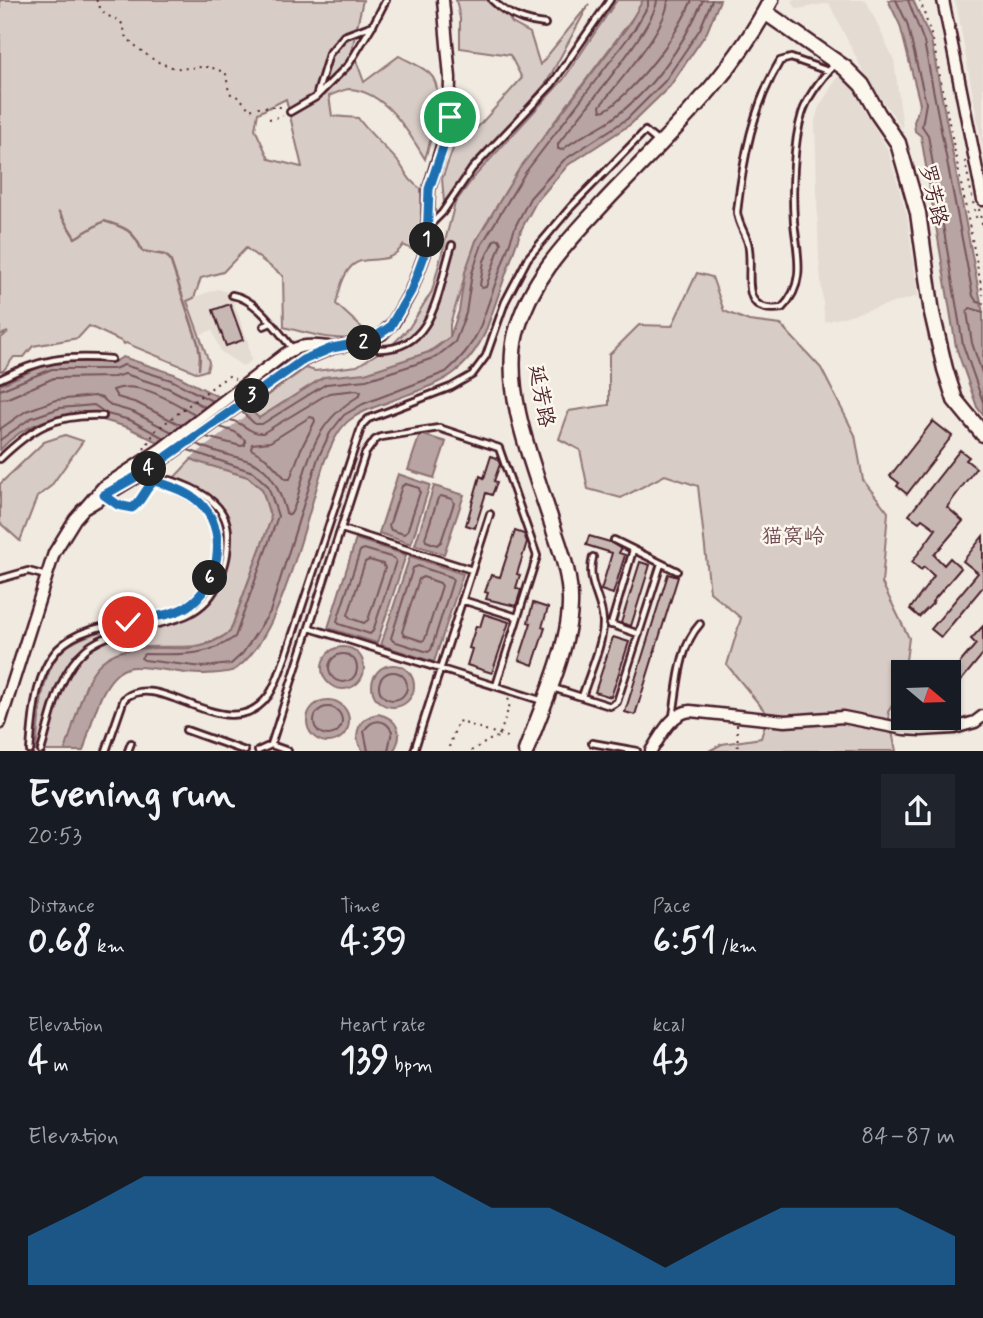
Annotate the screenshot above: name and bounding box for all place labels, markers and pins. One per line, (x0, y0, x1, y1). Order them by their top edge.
pin (420, 87, 480, 147)
pin: 1 (410, 222, 444, 258)
pin: 2 (346, 326, 382, 360)
pin: 3 (234, 378, 270, 414)
pin: 4 (132, 452, 166, 486)
pin: 6 (192, 560, 228, 596)
pin (98, 592, 158, 652)

